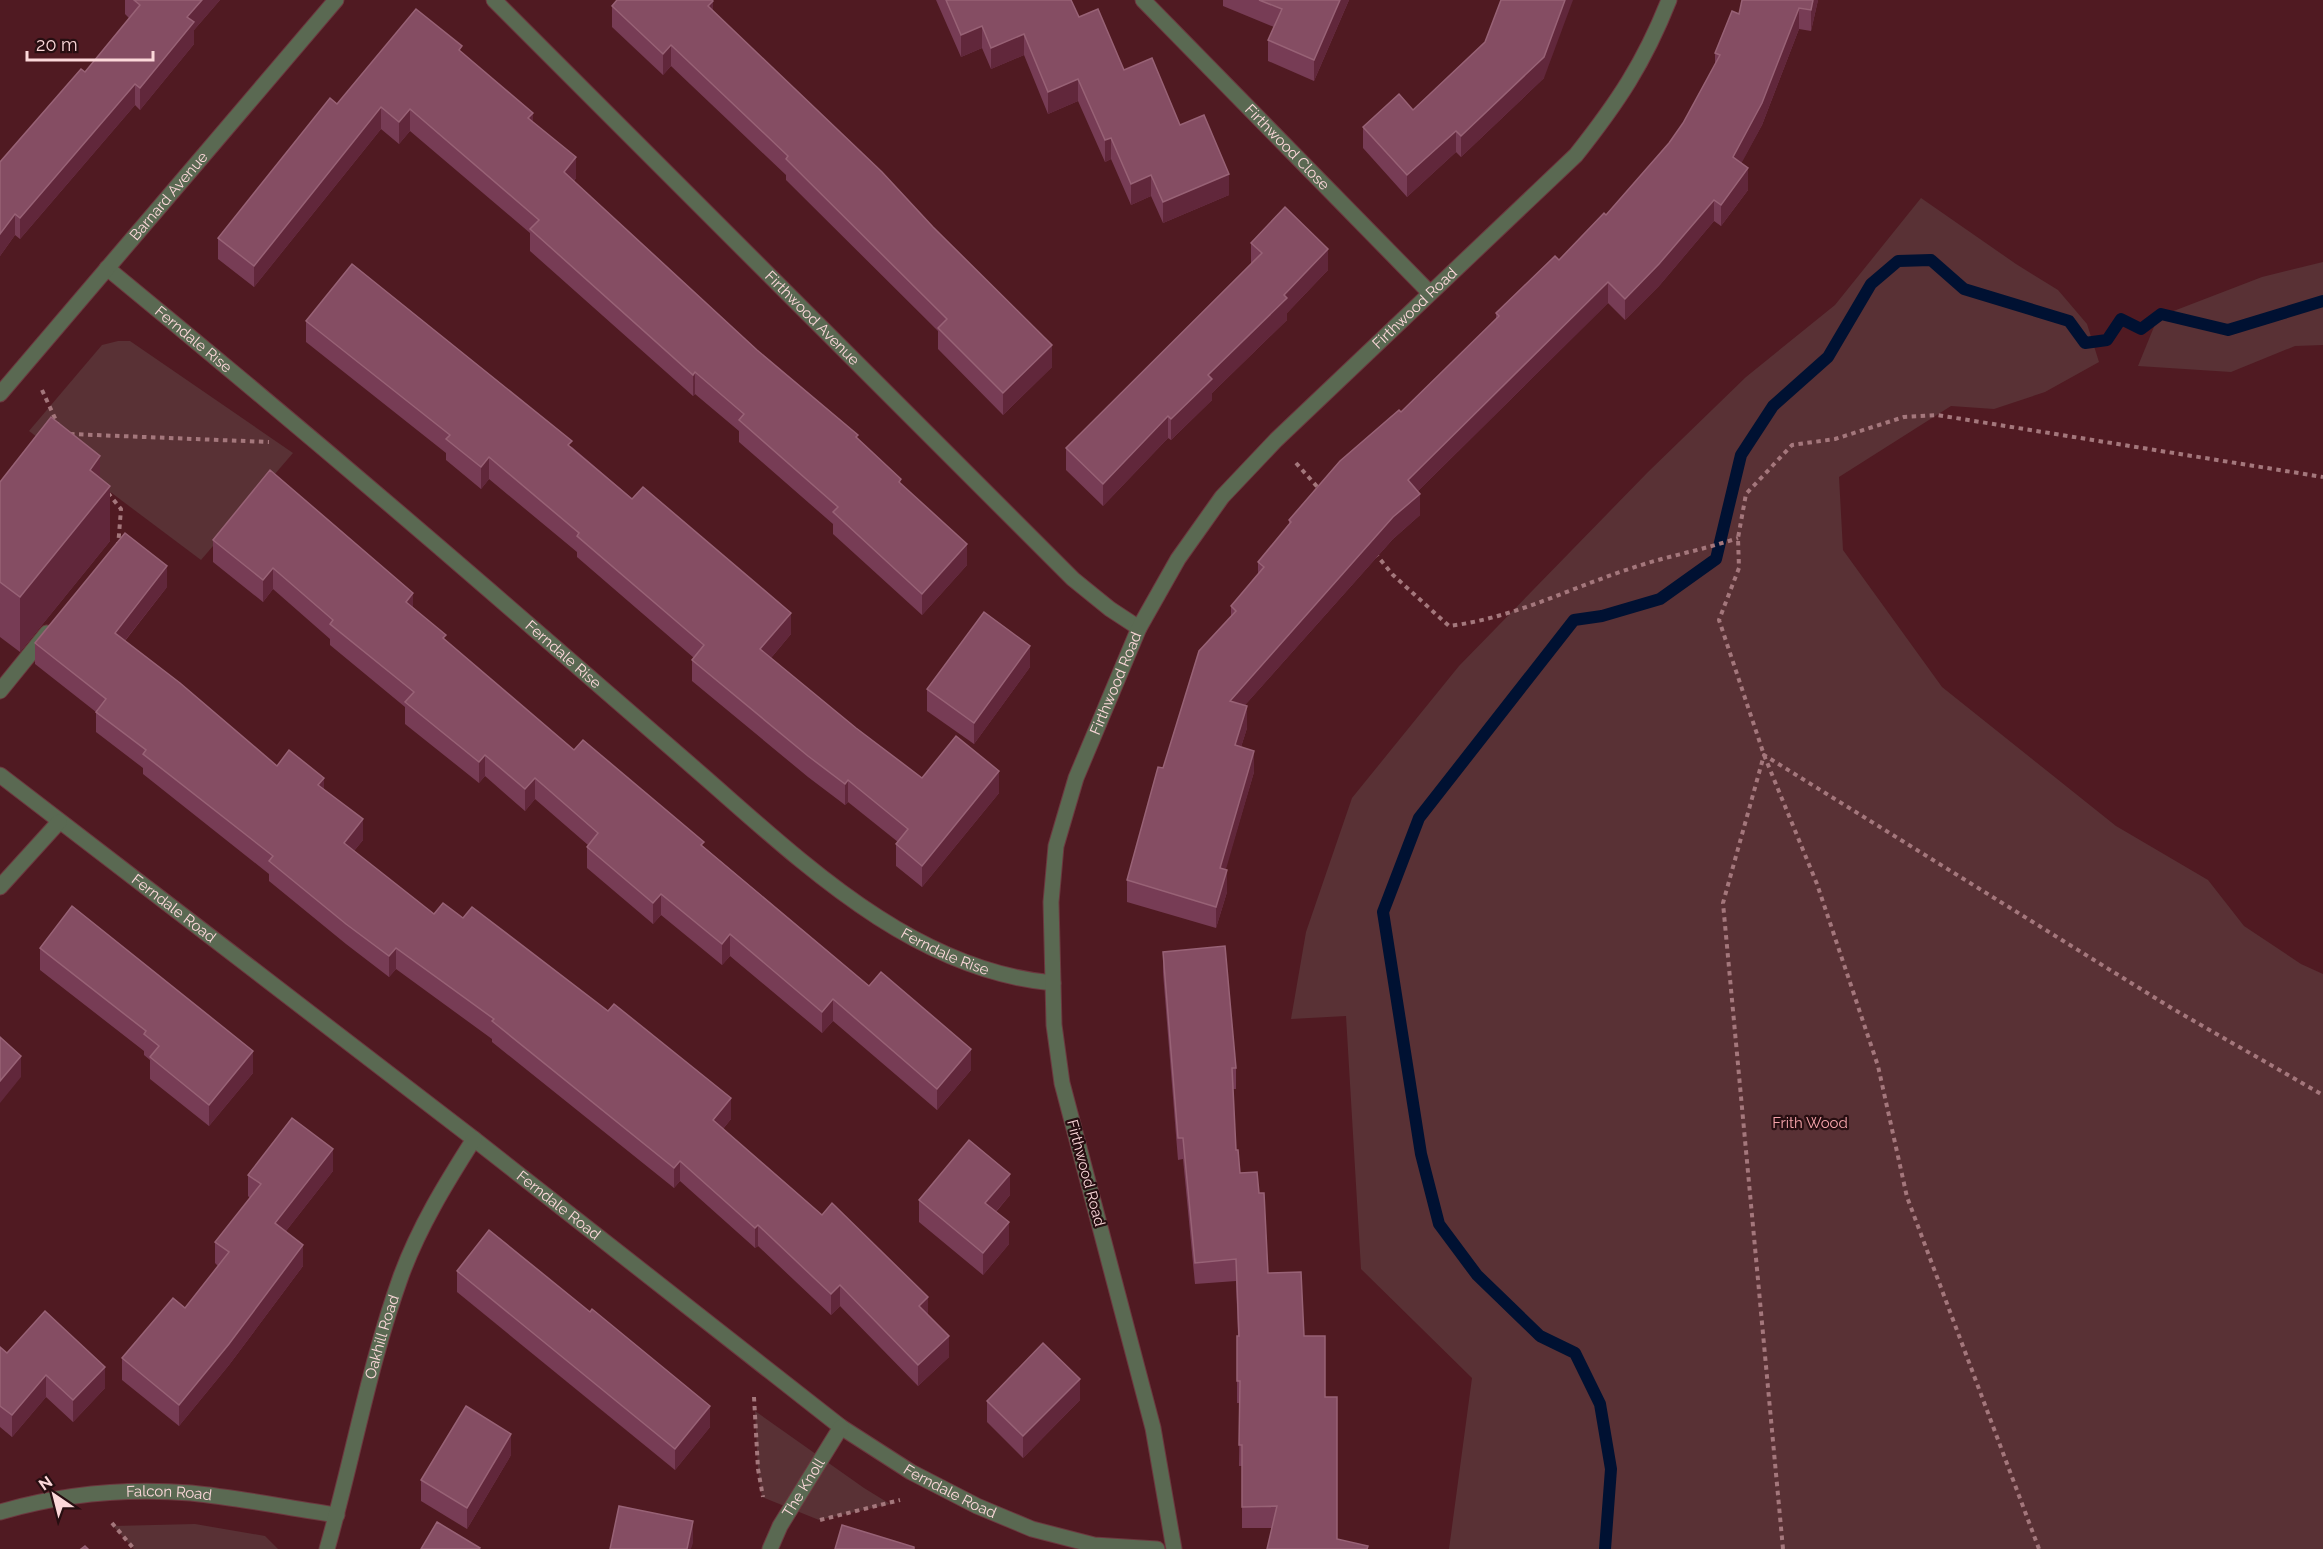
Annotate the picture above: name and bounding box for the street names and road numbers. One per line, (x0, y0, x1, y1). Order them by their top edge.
street label: Firthwood Close (1241, 100, 1333, 194)
street label: Barnard Avenue (126, 148, 212, 244)
street label: Firthwood Road (1369, 264, 1461, 353)
street label: Firthwood Avenue (761, 267, 863, 369)
street label: Ferndale Rise (151, 302, 236, 377)
street label: Ferndale Rise (522, 617, 605, 692)
street label: Firthwood Road (1086, 629, 1145, 738)
street label: Ferndale Road (128, 870, 219, 946)
street label: Ferndale Rise (898, 924, 991, 979)
street label: Firthwood Road (1063, 1118, 1109, 1228)
street label: Ferndale Road (513, 1167, 604, 1244)
street label: Oakhill Road (361, 1293, 403, 1381)
street label: The Knoll (779, 1454, 829, 1521)
street label: Ferndale Road (900, 1461, 999, 1522)
street label: Falcon Road (126, 1482, 213, 1504)

